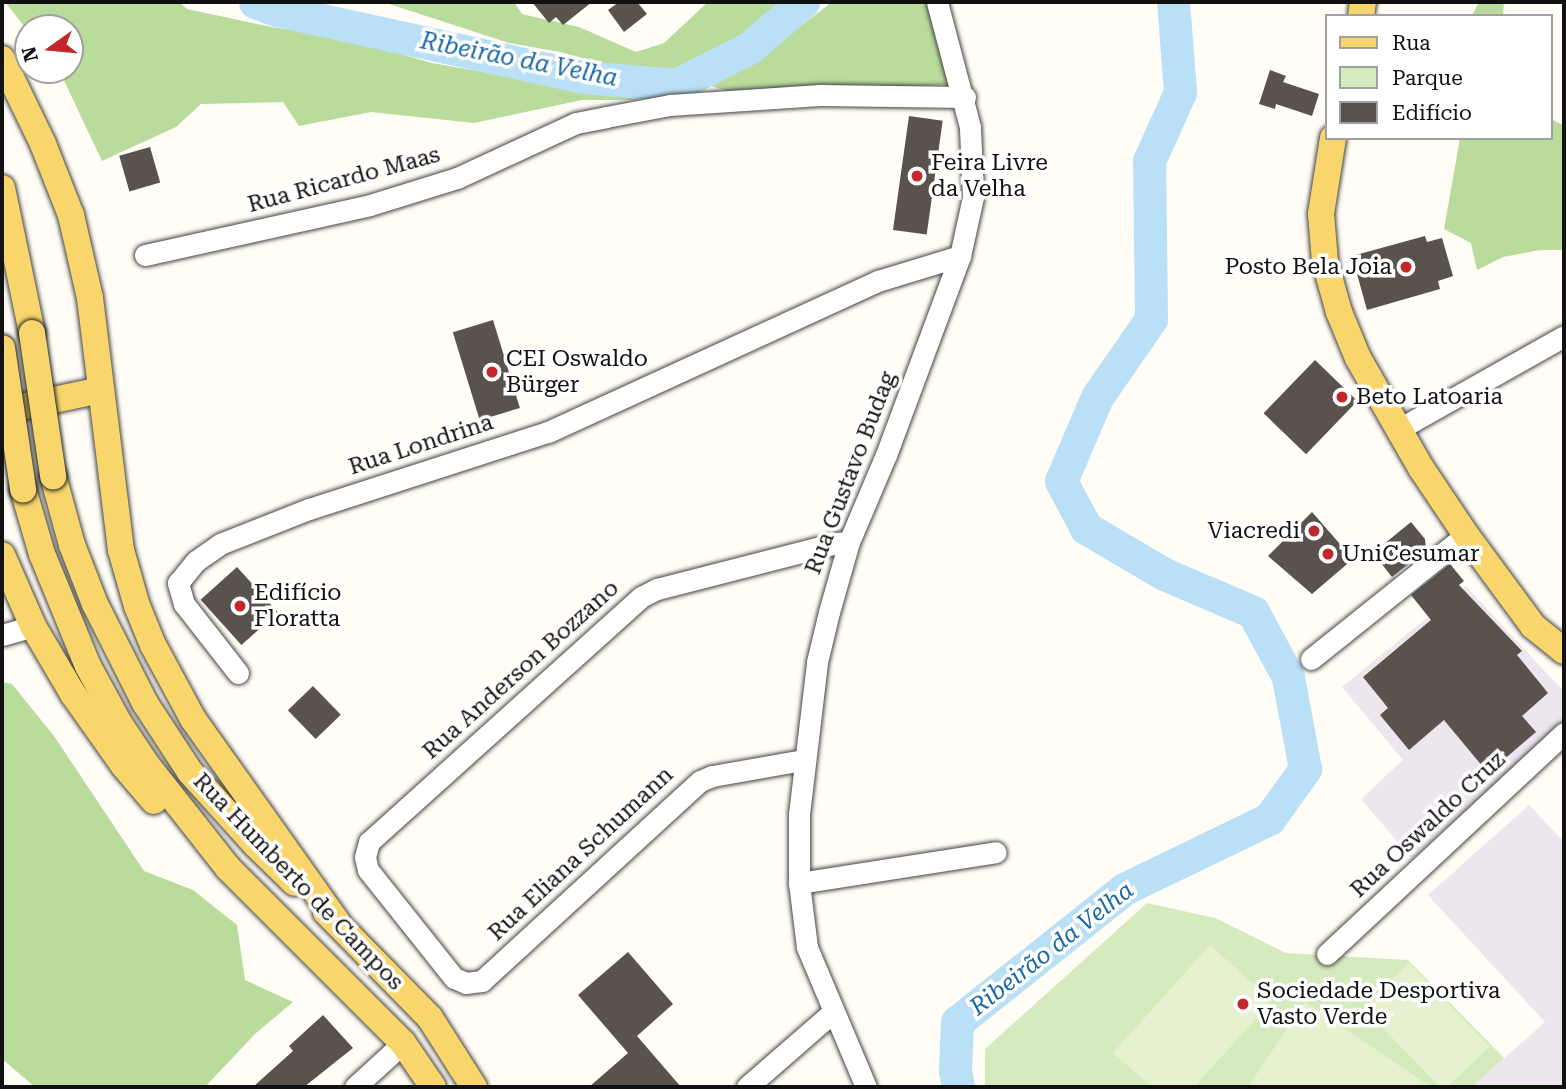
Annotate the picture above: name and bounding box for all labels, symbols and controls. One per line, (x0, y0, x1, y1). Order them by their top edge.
north arrow (14, 14, 84, 84)
legend (1324, 14, 1552, 140)
water label: Ribeirão da Velha (418, 27, 620, 93)
text: Rua (1392, 31, 1431, 55)
text: N (17, 44, 43, 64)
text: Parque (1392, 66, 1463, 90)
text: Edifício (1392, 101, 1472, 125)
street label: Rua Ricardo Maas (245, 141, 443, 219)
place label: Feira Livre da Velha (931, 149, 1048, 203)
marker: Feira Livre da Velha (909, 168, 925, 184)
place label: Posto Bela Joia (1225, 253, 1392, 281)
marker: Posto Bela Joia (1398, 259, 1414, 275)
place label: CEI Oswaldo Bürger (506, 345, 648, 399)
marker: CEI Oswaldo Bürger (484, 364, 500, 380)
street label: Rua Gustavo Budag (800, 368, 902, 578)
place label: Beto Latoaria (1356, 383, 1503, 411)
marker: Beto Latoaria (1334, 389, 1350, 405)
street label: Rua Londrina (345, 409, 497, 481)
place label: Viacredi (1207, 517, 1300, 545)
marker: Viacredi (1306, 523, 1322, 539)
place label: UniCesumar (1342, 540, 1479, 568)
marker: UniCesumar (1320, 546, 1336, 562)
street label: Rua Anderson Bozzano (417, 575, 625, 765)
place label: Edifício Floratta (254, 579, 341, 633)
marker: Edifício Floratta (232, 598, 248, 614)
street label: Rua Oswaldo Cruz (1345, 746, 1511, 904)
street label: Rua Eliana Schumann (483, 761, 679, 947)
street label: Rua Humberto de Campos (187, 768, 409, 996)
water label: Ribeirão da Velha (964, 876, 1140, 1022)
place label: Sociedade Desportiva Vasto Verde (1257, 977, 1500, 1031)
marker: Sociedade Desportiva Vasto Verde (1235, 996, 1251, 1012)

